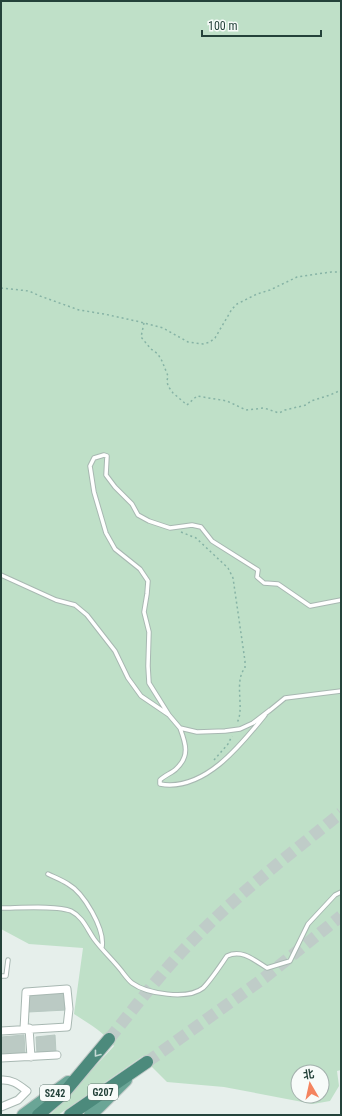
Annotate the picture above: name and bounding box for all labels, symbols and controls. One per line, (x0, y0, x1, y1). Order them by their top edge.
scale bar (202, 12, 321, 38)
text: 100 m (208, 19, 238, 33)
one-way arrow (95, 1049, 102, 1056)
north arrow (290, 1064, 330, 1104)
text: 北 (302, 1067, 315, 1082)
road number: G207 (88, 1084, 118, 1100)
road number: S242 (40, 1085, 70, 1101)

